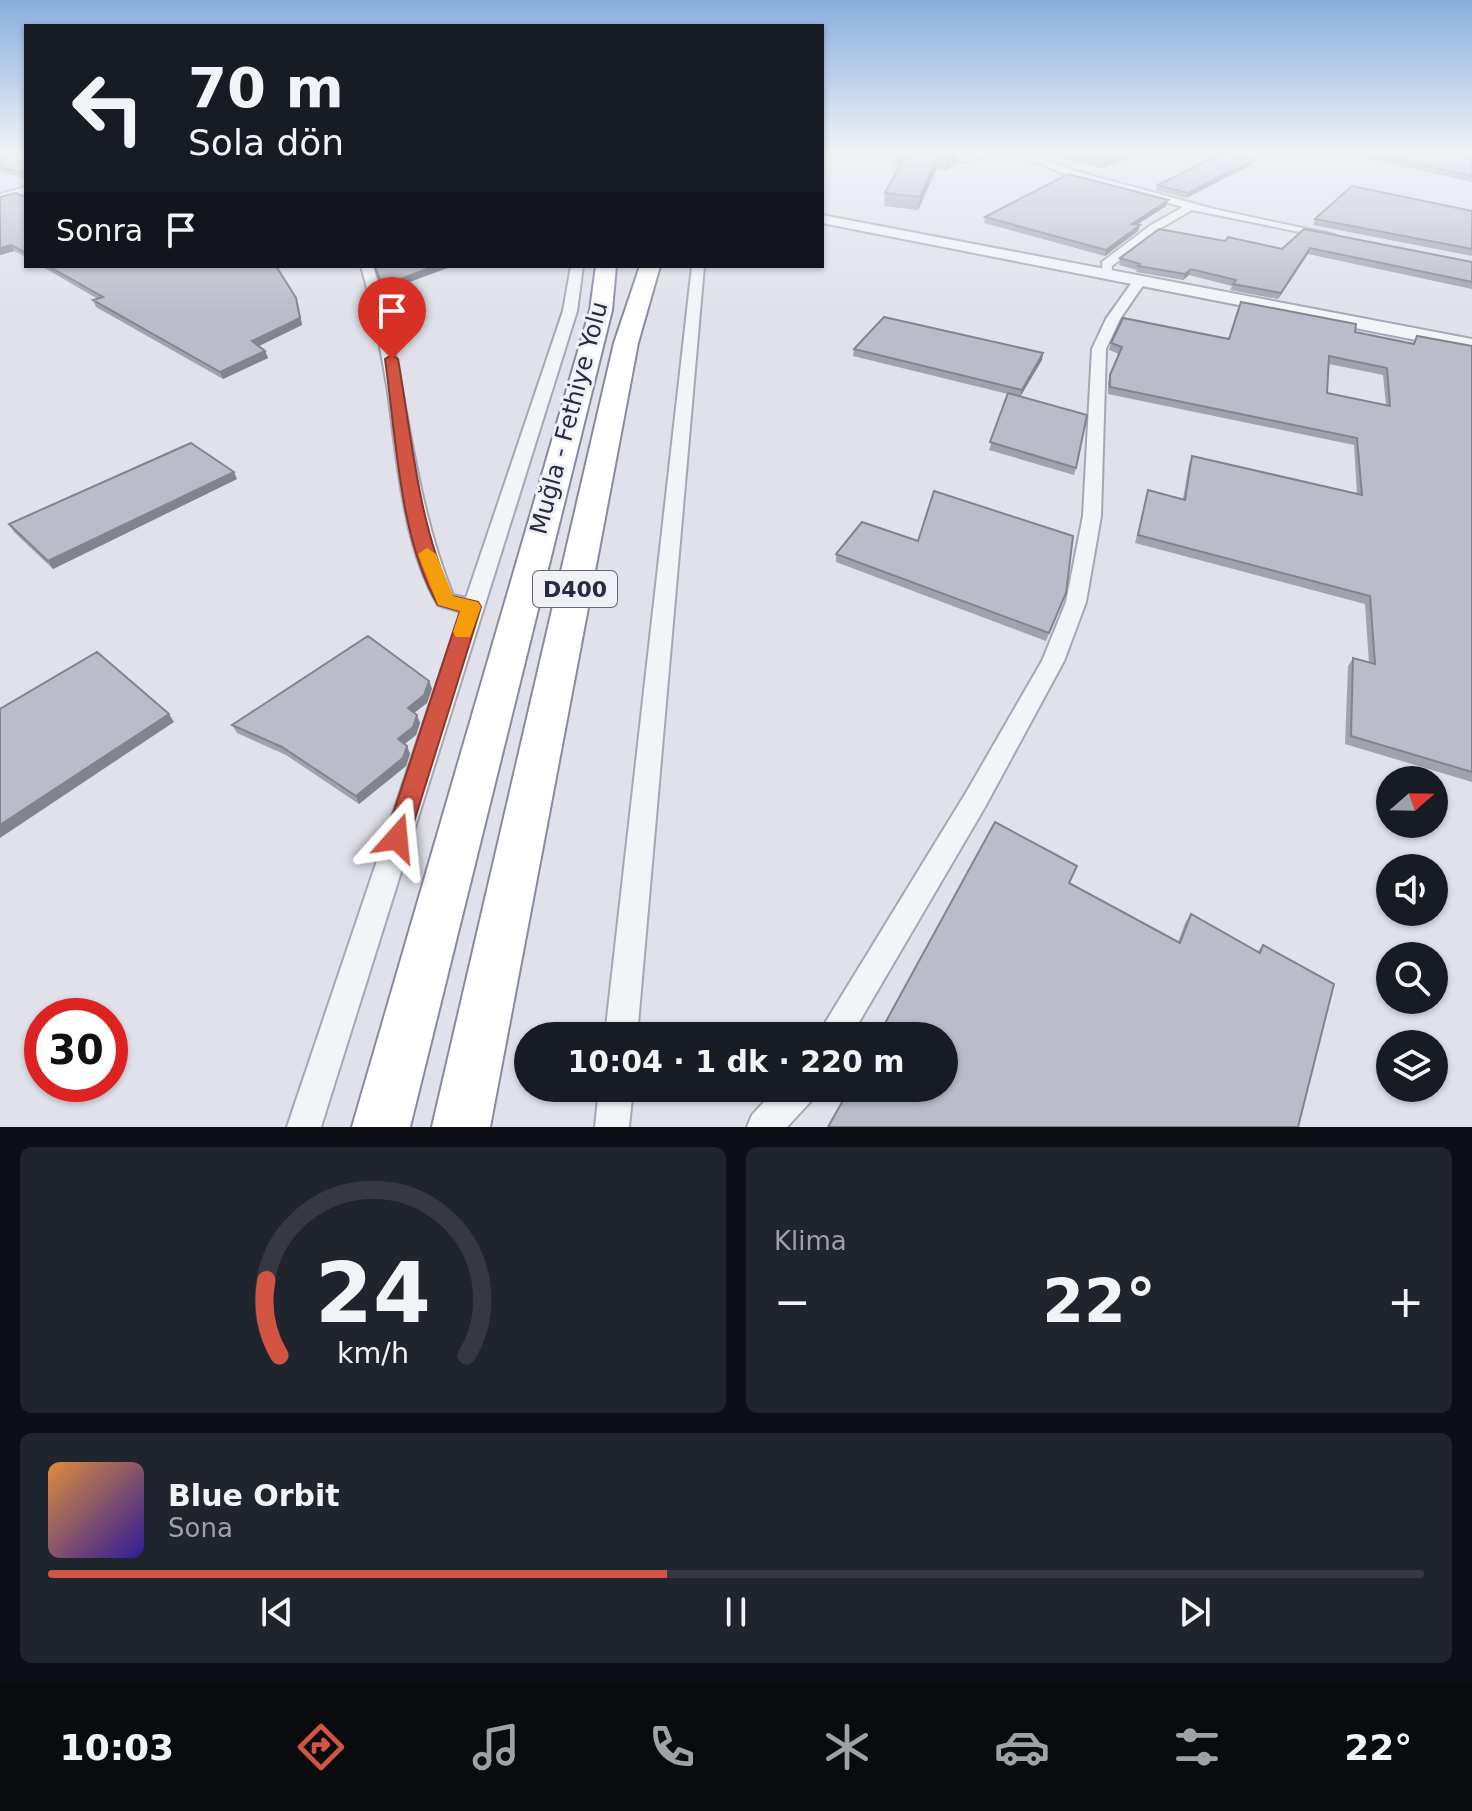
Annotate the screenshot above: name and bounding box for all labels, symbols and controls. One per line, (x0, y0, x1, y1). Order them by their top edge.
text: 70 m (188, 55, 344, 120)
icon: left (56, 56, 160, 160)
text: Sola dön (188, 122, 344, 163)
icon: arrive (159, 208, 203, 252)
text: Sonra (56, 213, 143, 248)
pin (358, 277, 426, 359)
icon: arrive (370, 289, 414, 333)
street label: Muğla - Fethiye Yolu (524, 299, 614, 537)
road number: D400 (533, 571, 617, 607)
north arrow (1376, 766, 1448, 838)
map controls (1376, 766, 1448, 1102)
position arrow (355, 796, 439, 880)
button: sound (1376, 854, 1448, 926)
button: search (1376, 942, 1448, 1014)
speed limit sign: 30 (24, 998, 128, 1102)
button: layers (1376, 1030, 1448, 1102)
text: 10:04 · 1 dk · 220 m (567, 1044, 905, 1079)
text: Klima (774, 1226, 847, 1256)
text: 24 (315, 1245, 431, 1342)
text: 22° (1042, 1266, 1156, 1336)
text: − (774, 1276, 811, 1327)
text: + (1387, 1276, 1424, 1327)
text: km/h (337, 1336, 409, 1370)
text: Blue Orbit (168, 1478, 340, 1513)
text: Sona (168, 1513, 233, 1543)
icon: previous (255, 1590, 299, 1634)
icon: pause (714, 1590, 758, 1634)
icon: next (1173, 1590, 1217, 1634)
icon: directions (293, 1719, 349, 1775)
icon: music (468, 1719, 524, 1775)
icon: phone (644, 1719, 700, 1775)
icon: climate (819, 1719, 875, 1775)
icon: car (994, 1719, 1050, 1775)
icon: filters (1169, 1719, 1225, 1775)
text: 10:03 (60, 1727, 174, 1768)
text: 22° (1344, 1727, 1412, 1768)

